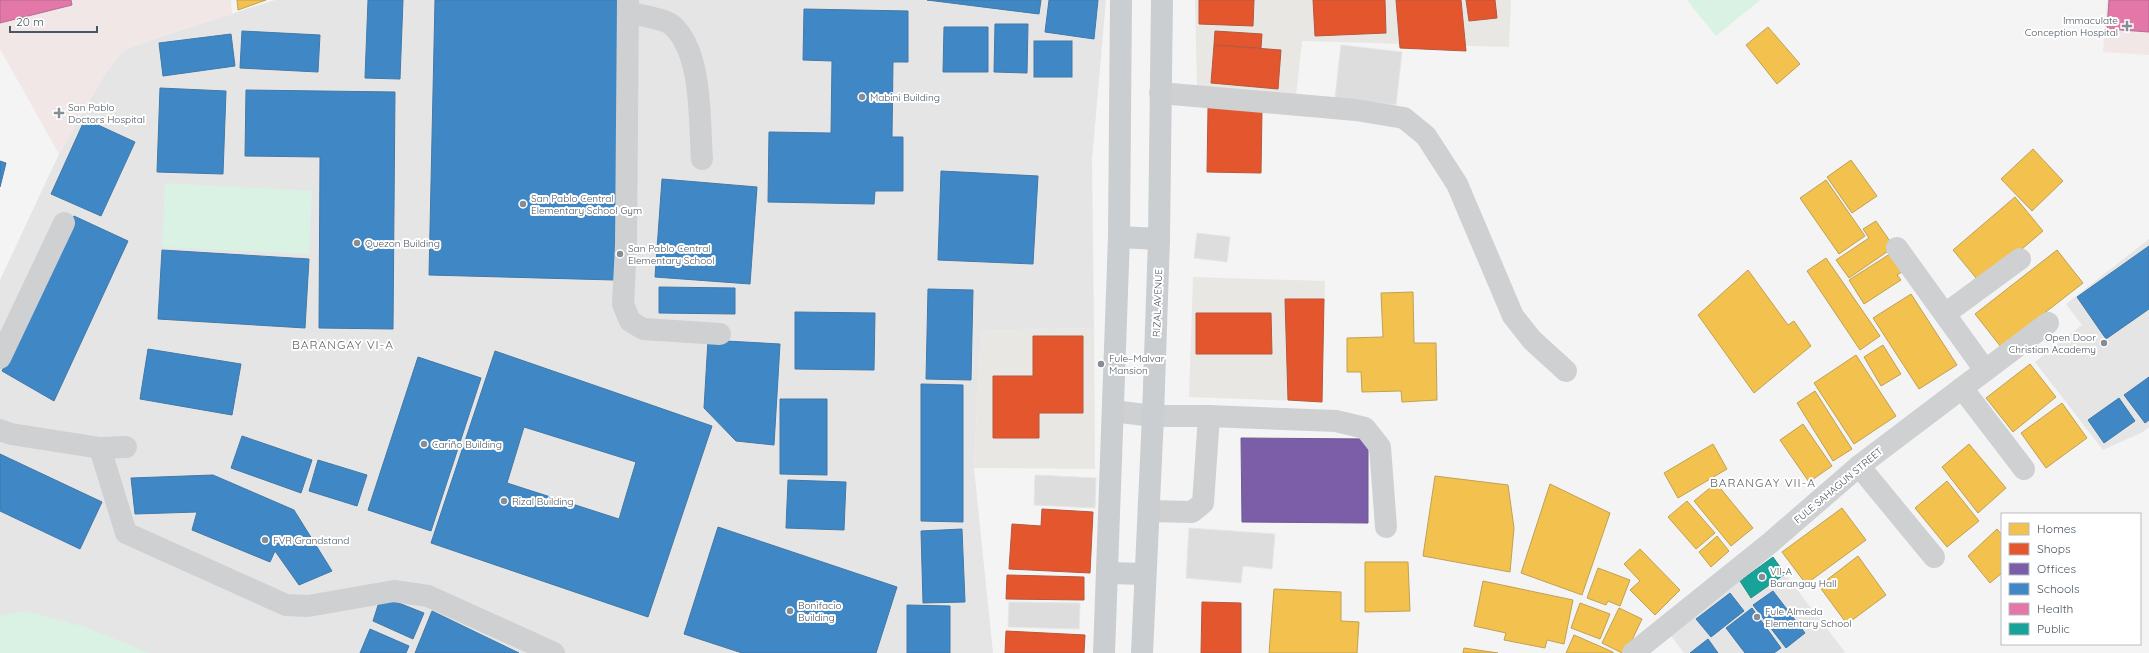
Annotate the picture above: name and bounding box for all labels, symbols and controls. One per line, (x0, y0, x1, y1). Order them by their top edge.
scale bar (10, 8, 97, 34)
text: 20 m (16, 14, 44, 29)
place label: Immaculate Conception Hospital (2025, 14, 2118, 39)
marker: Immaculate Conception Hospital (2121, 20, 2133, 32)
place label: Mabini Building (870, 91, 940, 104)
marker: Mabini Building (857, 92, 867, 102)
place label: San Pablo Doctors Hospital (68, 101, 145, 126)
marker: San Pablo Doctors Hospital (53, 107, 65, 119)
place label: San Pablo Central Elementary School Gym (531, 192, 642, 217)
marker: San Pablo Central Elementary School Gym (518, 199, 528, 209)
place label: Quezon Building (365, 237, 440, 250)
marker: Quezon Building (352, 238, 362, 248)
place label: San Pablo Central Elementary School (628, 242, 715, 267)
marker: San Pablo Central Elementary School (615, 249, 625, 259)
street label: RIZAL AVENUE (1150, 268, 1165, 337)
place label: Open Door Christian Academy (2009, 331, 2096, 356)
district label: BARANGAY VI-A (292, 337, 394, 352)
marker: Open Door Christian Academy (2099, 338, 2109, 348)
place label: Fule–Malvar Mansion (1109, 352, 1165, 377)
marker: Fule–Malvar Mansion (1096, 359, 1106, 369)
place label: Cariño Building (432, 438, 502, 451)
marker: Cariño Building (419, 439, 429, 449)
street label: FULE SAHAGUN STREET (1791, 444, 1885, 526)
district label: BARANGAY VII-A (1710, 475, 1816, 490)
place label: Rizal Building (512, 495, 573, 508)
marker: Rizal Building (499, 496, 509, 506)
legend (2001, 513, 2141, 645)
text: Homes (2037, 521, 2077, 536)
place label: FVR Grandstand (273, 534, 349, 547)
marker: FVR Grandstand (260, 535, 270, 545)
text: Shops (2037, 541, 2071, 556)
text: Offices (2037, 561, 2076, 576)
place label: VII-A Barangay Hall (1770, 565, 1837, 590)
marker: VII-A Barangay Hall (1757, 572, 1767, 582)
text: Schools (2037, 581, 2080, 596)
place label: Bonifacio Building (798, 599, 841, 624)
text: Health (2037, 601, 2073, 616)
place label: Fule Almeda Elementary School (1765, 605, 1852, 630)
marker: Bonifacio Building (785, 606, 795, 616)
marker: Fule Almeda Elementary School (1752, 612, 1762, 622)
text: Public (2037, 621, 2070, 636)

